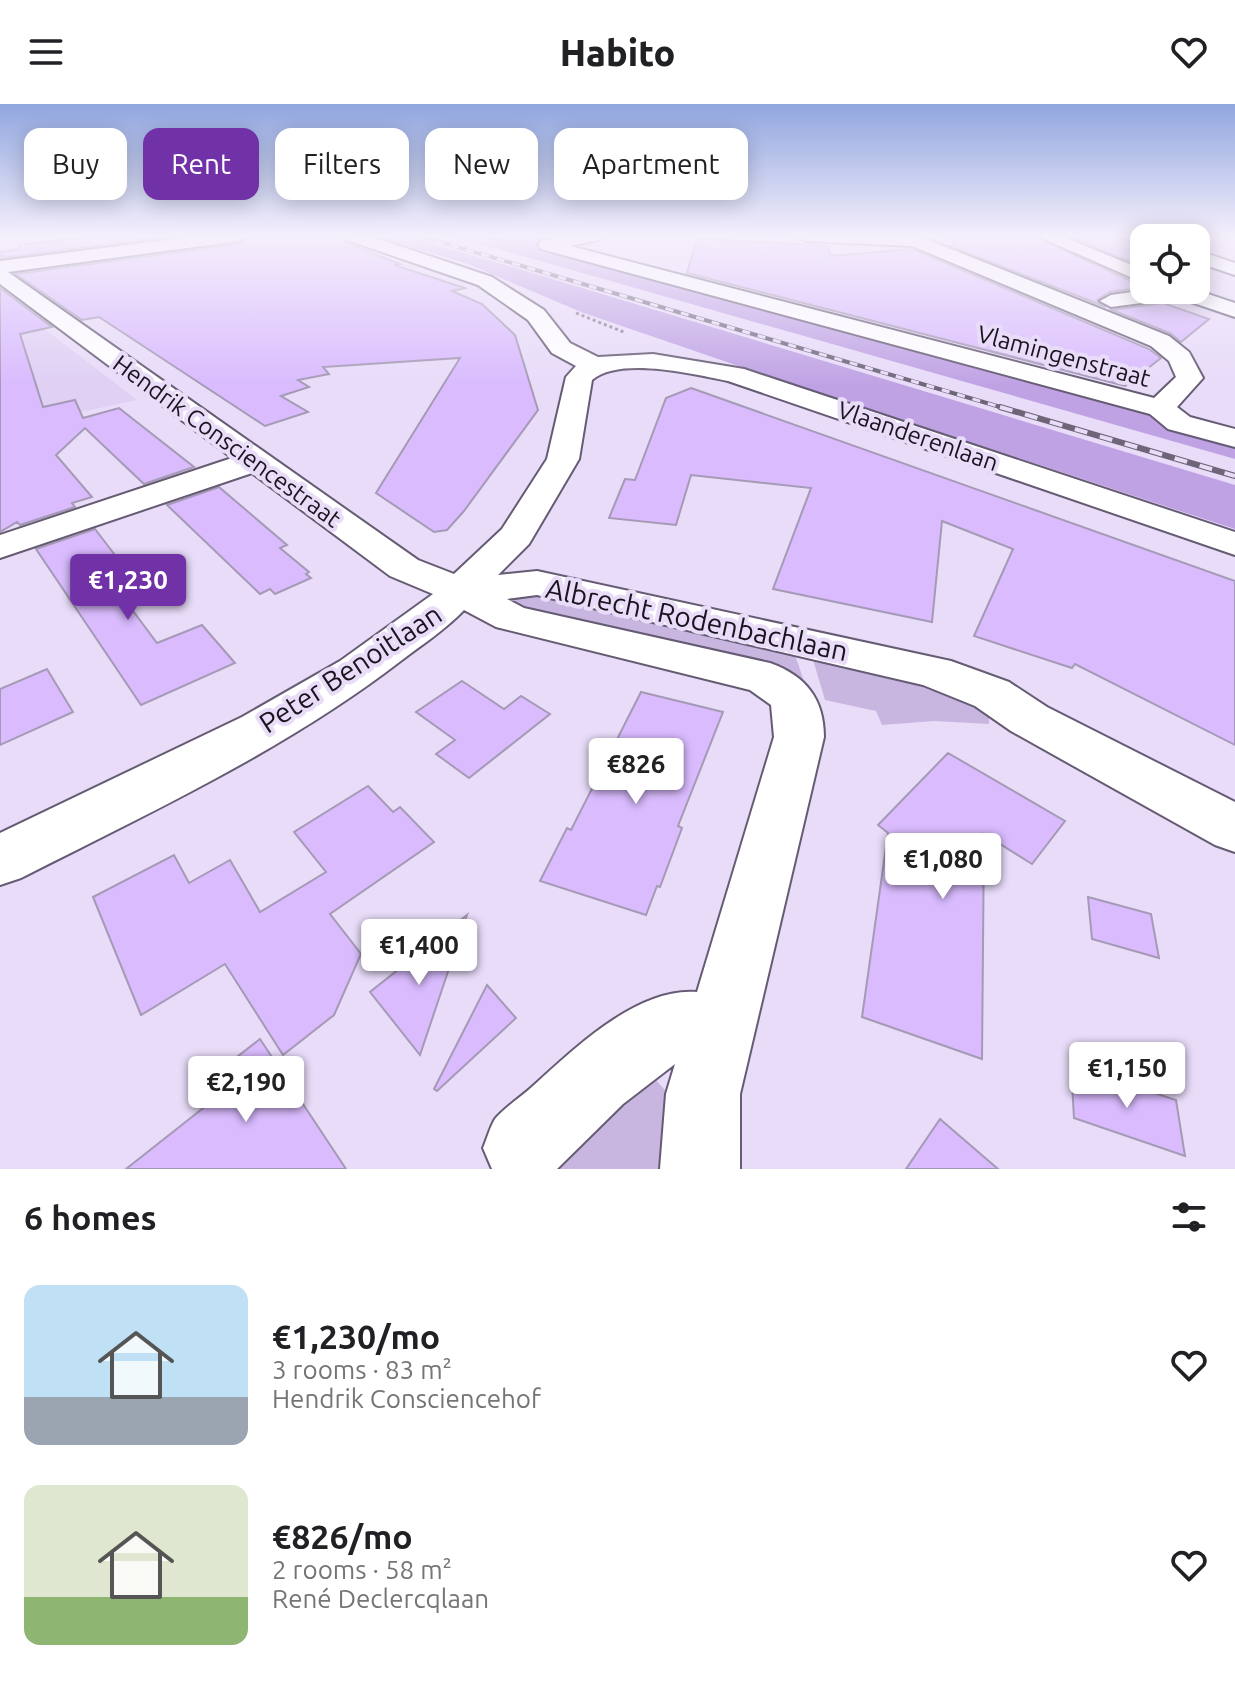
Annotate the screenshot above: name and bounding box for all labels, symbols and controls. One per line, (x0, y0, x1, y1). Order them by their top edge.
icon: menu (24, 30, 68, 74)
icon: heart (1167, 30, 1211, 74)
text: Habito (560, 32, 675, 73)
chip: Buy (24, 128, 127, 200)
chip: Rent (143, 128, 259, 200)
chip: Filters (275, 128, 409, 200)
chip: New (425, 128, 538, 200)
chip: Apartment (554, 128, 748, 200)
map controls (1130, 224, 1210, 304)
button: locate (1130, 224, 1210, 304)
street label: Vlamingenstraat (975, 320, 1154, 392)
street label: Hendrik Consciencestraat (108, 349, 346, 533)
street label: Vlaanderenlaan (834, 396, 1002, 476)
pin: €1,230 (63, 554, 193, 622)
text: €1,230 (88, 565, 168, 594)
street label: Albrecht Rodenbachlaan (543, 572, 851, 666)
street label: Peter Benoitlaan (253, 598, 447, 738)
pin: €826 (589, 738, 683, 806)
text: €826 (607, 749, 665, 778)
pin: €1,080 (878, 833, 1008, 901)
text: €1,080 (903, 844, 983, 873)
pin: €1,400 (354, 919, 484, 987)
text: €1,400 (379, 930, 459, 959)
pin: €1,150 (1062, 1042, 1192, 1110)
text: €1,150 (1087, 1053, 1167, 1082)
pin: €2,190 (181, 1056, 311, 1124)
text: €2,190 (206, 1067, 286, 1096)
icon: filters (1167, 1195, 1211, 1239)
text: 6 homes (24, 1198, 157, 1236)
icon: home (88, 1317, 184, 1413)
text: €1,230/mo (272, 1317, 440, 1355)
icon: heart (1167, 1343, 1211, 1387)
text: 3 rooms · 83 m² (272, 1355, 452, 1384)
text: Hendrik Consciencehof (272, 1384, 541, 1413)
icon: home (88, 1517, 184, 1613)
text: €826/mo (272, 1517, 413, 1555)
icon: heart (1167, 1543, 1211, 1587)
text: 2 rooms · 58 m² (272, 1555, 452, 1584)
text: René Declercqlaan (272, 1584, 489, 1613)

